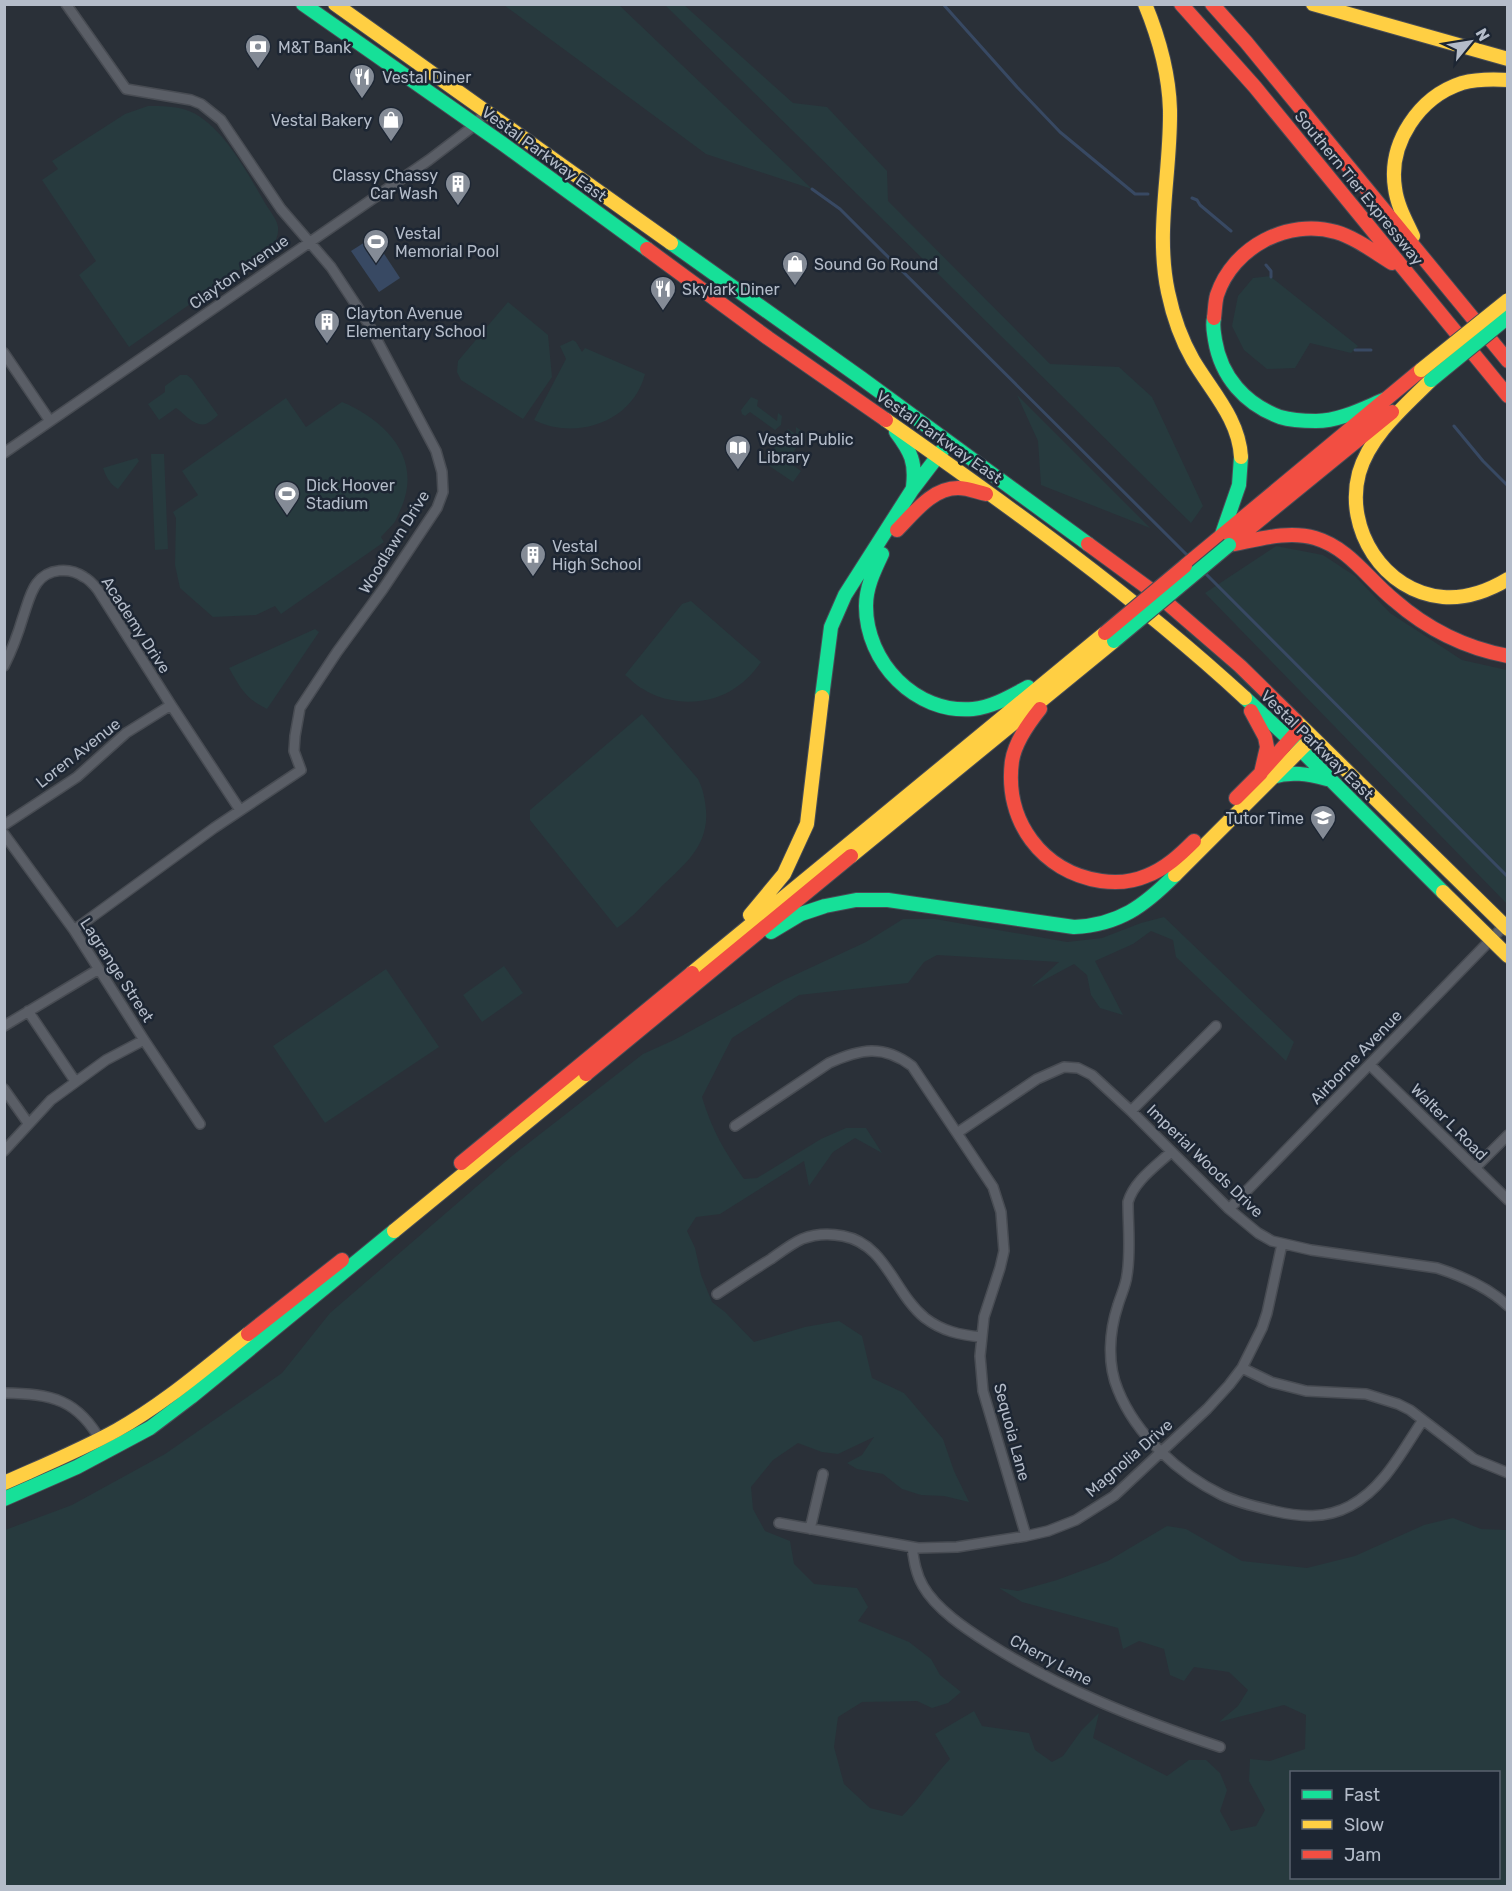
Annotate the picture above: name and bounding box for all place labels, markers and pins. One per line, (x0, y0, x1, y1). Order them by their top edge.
bank icon: M&T Bank (243, 32, 273, 70)
place label: M&T Bank (278, 38, 352, 57)
restaurant icon: Vestal Diner (347, 62, 377, 100)
place label: Vestal Diner (382, 68, 471, 87)
shop icon: Vestal Bakery (376, 105, 406, 143)
place label: Vestal Bakery (271, 111, 372, 130)
place label: Classy Chassy Car Wash (332, 166, 438, 203)
building icon: Classy Chassy Car Wash (443, 169, 473, 207)
place label: Vestal Memorial Pool (395, 224, 499, 261)
sports icon: Vestal Memorial Pool (361, 227, 391, 265)
shop icon: Sound Go Round (780, 249, 810, 287)
place label: Sound Go Round (814, 255, 938, 274)
restaurant icon: Skylark Diner (648, 274, 678, 312)
place label: Skylark Diner (682, 280, 780, 299)
place label: Clayton Avenue Elementary School (346, 304, 486, 341)
building icon: Clayton Avenue Elementary School (312, 307, 342, 345)
place label: Vestal Public Library (758, 430, 854, 467)
library icon: Vestal Public Library (723, 433, 753, 471)
place label: Dick Hoover Stadium (306, 476, 395, 513)
sports icon: Dick Hoover Stadium (272, 479, 302, 517)
place label: Vestal High School (552, 537, 641, 574)
building icon: Vestal High School (518, 540, 548, 578)
school or university icon: Tutor Time (1308, 803, 1338, 841)
place label: Tutor Time (1225, 809, 1304, 828)

